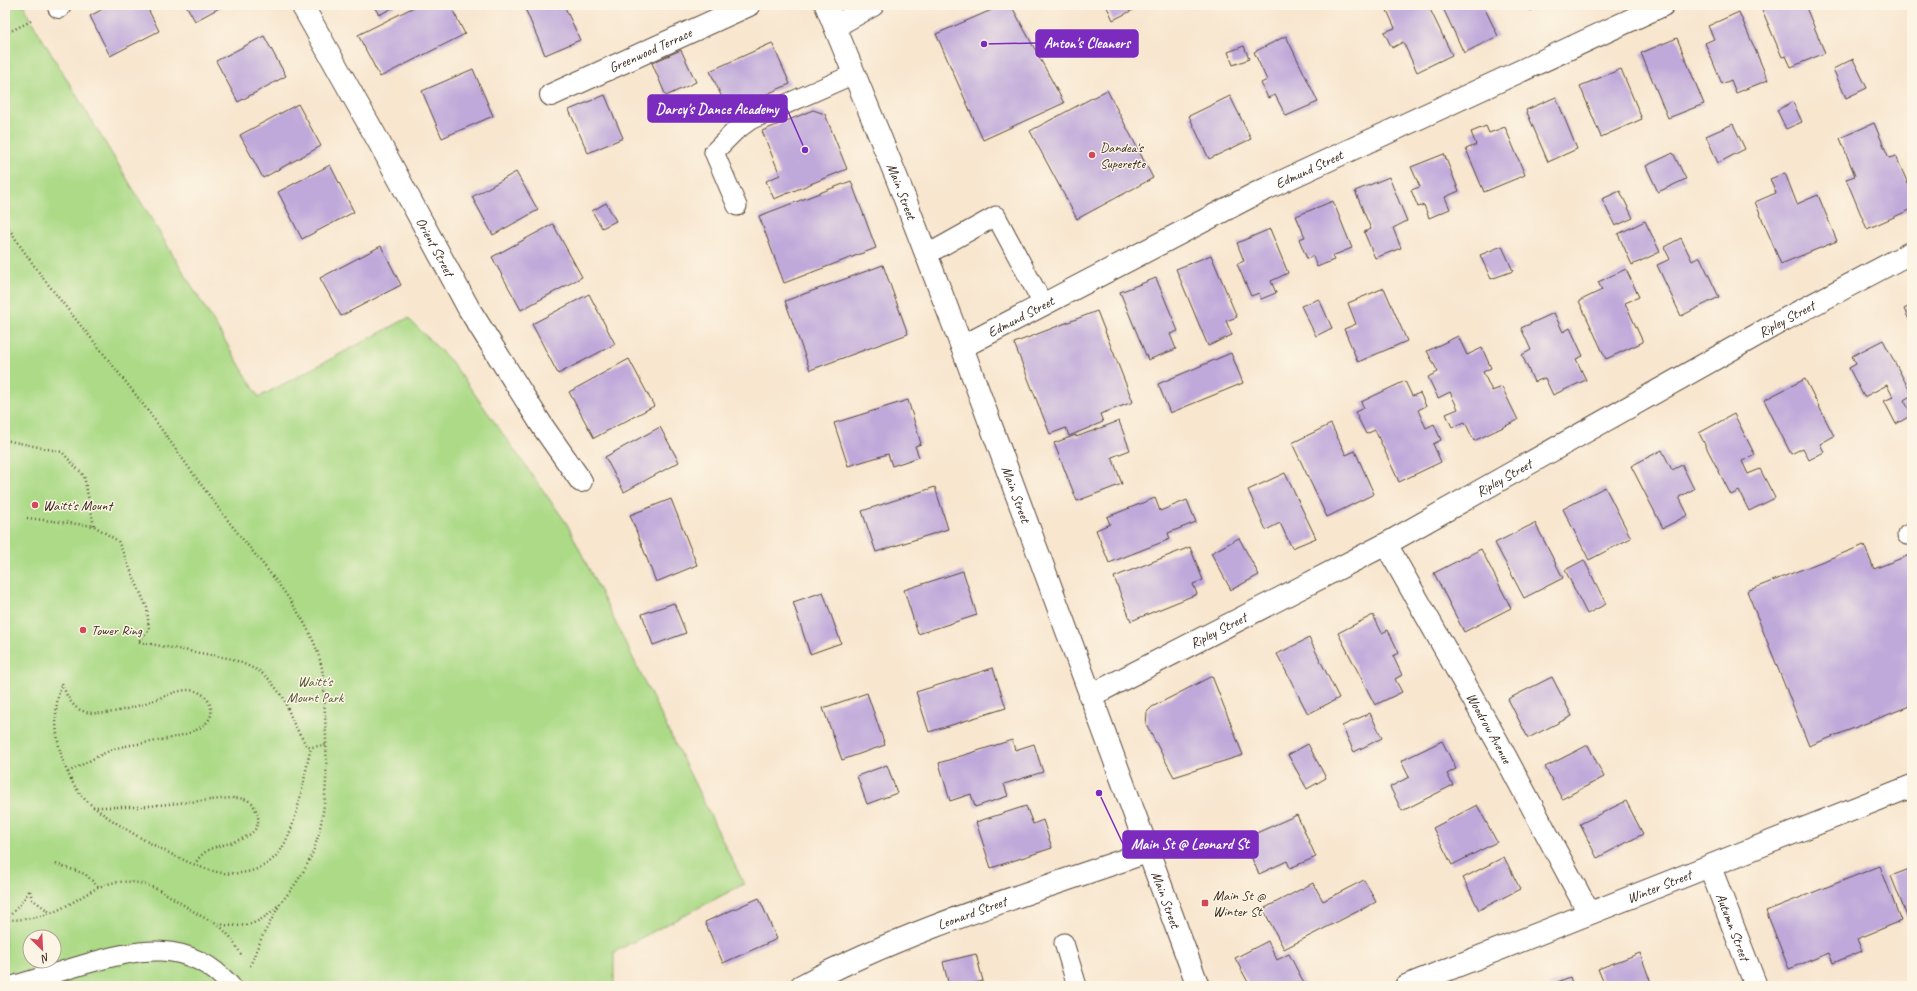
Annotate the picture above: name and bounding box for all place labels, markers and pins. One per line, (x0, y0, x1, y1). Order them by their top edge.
callout: Anton's Cleaners (1036, 30, 1138, 57)
callout: Darcy's Dance Academy (648, 95, 787, 122)
place label: Dandea's Superette (1100, 139, 1146, 172)
marker: Dandea's Superette (1087, 150, 1097, 160)
place label: Waitt's Mount (43, 497, 114, 514)
marker: Waitt's Mount (30, 500, 40, 510)
place label: Tower Ring (91, 622, 143, 639)
marker: Tower Ring (78, 625, 88, 635)
callout: Main St @ Leonard St (1123, 831, 1258, 858)
place label: Main St @ Winter St (1213, 887, 1266, 920)
marker: Main St @ Winter St (1200, 898, 1210, 908)

